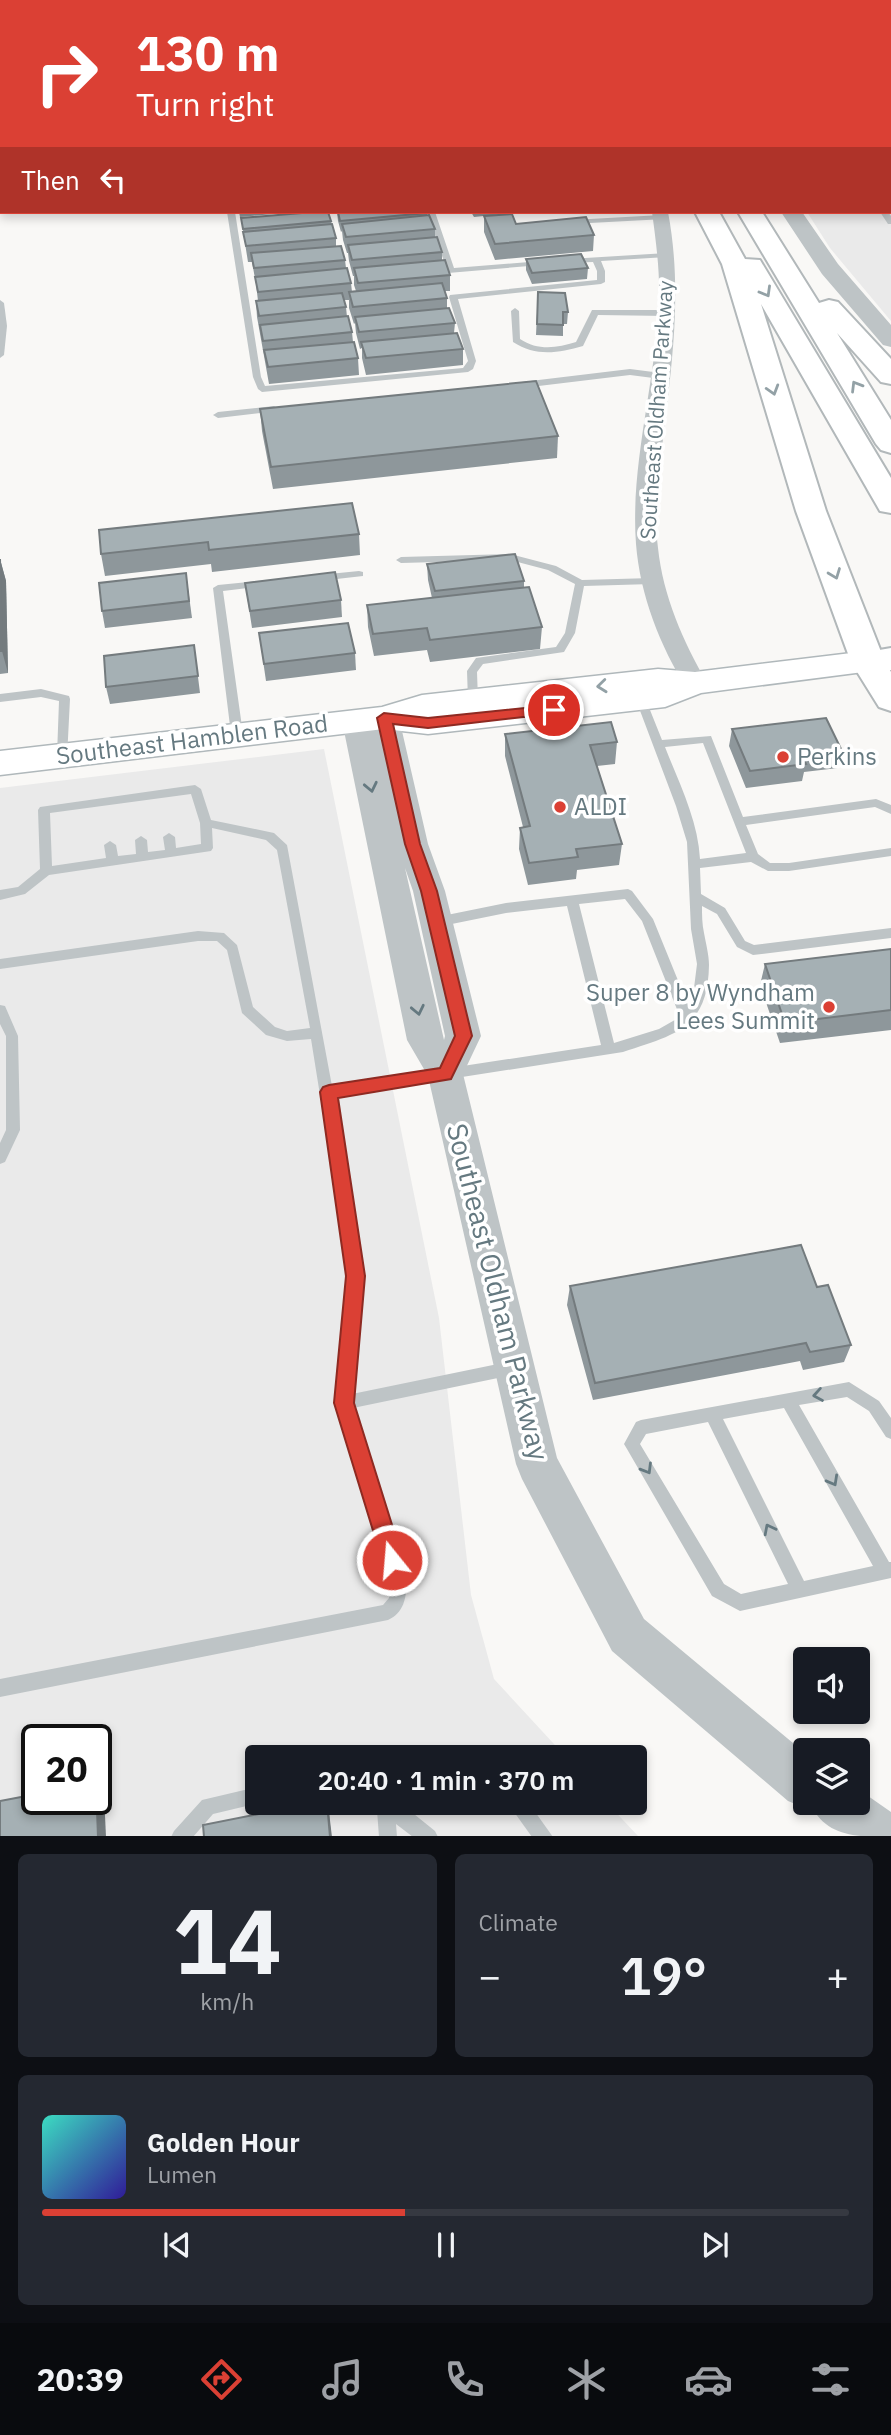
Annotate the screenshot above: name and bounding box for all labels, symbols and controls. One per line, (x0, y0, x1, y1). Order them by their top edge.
text: 130 m (136, 21, 280, 84)
icon: right (21, 28, 112, 119)
text: Turn right (136, 83, 274, 125)
icon: left (94, 161, 132, 199)
text: Then (21, 163, 80, 197)
street label: Southeast Oldham Parkway (633, 279, 679, 540)
one-way arrow (758, 284, 771, 297)
one-way arrow (851, 380, 864, 393)
one-way arrow (765, 384, 780, 396)
one-way arrow (826, 568, 840, 580)
one-way arrow (596, 678, 608, 693)
pin (524, 680, 584, 740)
icon: arrive (535, 691, 573, 729)
street label: Southeast Hamblen Road (54, 706, 330, 772)
place label: Perkins (797, 740, 877, 772)
marker: Perkins (775, 749, 791, 765)
one-way arrow (363, 781, 377, 793)
place label: ALDI (574, 790, 627, 822)
marker: ALDI (552, 799, 568, 815)
place label: Super 8 by Wyndham Lees Summit (586, 976, 815, 1036)
marker: Super 8 by Wyndham Lees Summit (821, 999, 837, 1015)
one-way arrow (410, 1004, 425, 1016)
street label: Southeast Oldham Parkway (439, 1119, 558, 1464)
one-way arrow (812, 1387, 824, 1402)
one-way arrow (639, 1461, 652, 1474)
one-way arrow (825, 1474, 838, 1486)
position arrow (355, 1523, 429, 1597)
one-way arrow (764, 1524, 778, 1536)
map controls (793, 1647, 870, 1815)
button: sound (793, 1647, 870, 1724)
speed limit sign: 20 (21, 1724, 112, 1815)
button: layers (793, 1738, 870, 1815)
text: 20:40 · 1 min · 370 m (318, 1763, 574, 1797)
text: 14 (173, 1881, 282, 1999)
text: Climate (479, 1907, 558, 1937)
text: 19° (620, 1942, 707, 2009)
text: − (479, 1951, 501, 2000)
text: + (826, 1951, 849, 2000)
text: km/h (200, 1986, 254, 2016)
text: Golden Hour (147, 2125, 300, 2159)
text: Lumen (147, 2159, 217, 2189)
icon: previous (158, 2226, 196, 2264)
icon: pause (427, 2226, 465, 2264)
icon: next (696, 2226, 734, 2264)
icon: directions (197, 2355, 246, 2404)
icon: music (318, 2355, 367, 2404)
icon: phone (440, 2355, 489, 2404)
icon: climate (562, 2355, 611, 2404)
icon: car (684, 2355, 733, 2404)
icon: filters (806, 2355, 855, 2404)
text: 20:39 (36, 2358, 124, 2400)

